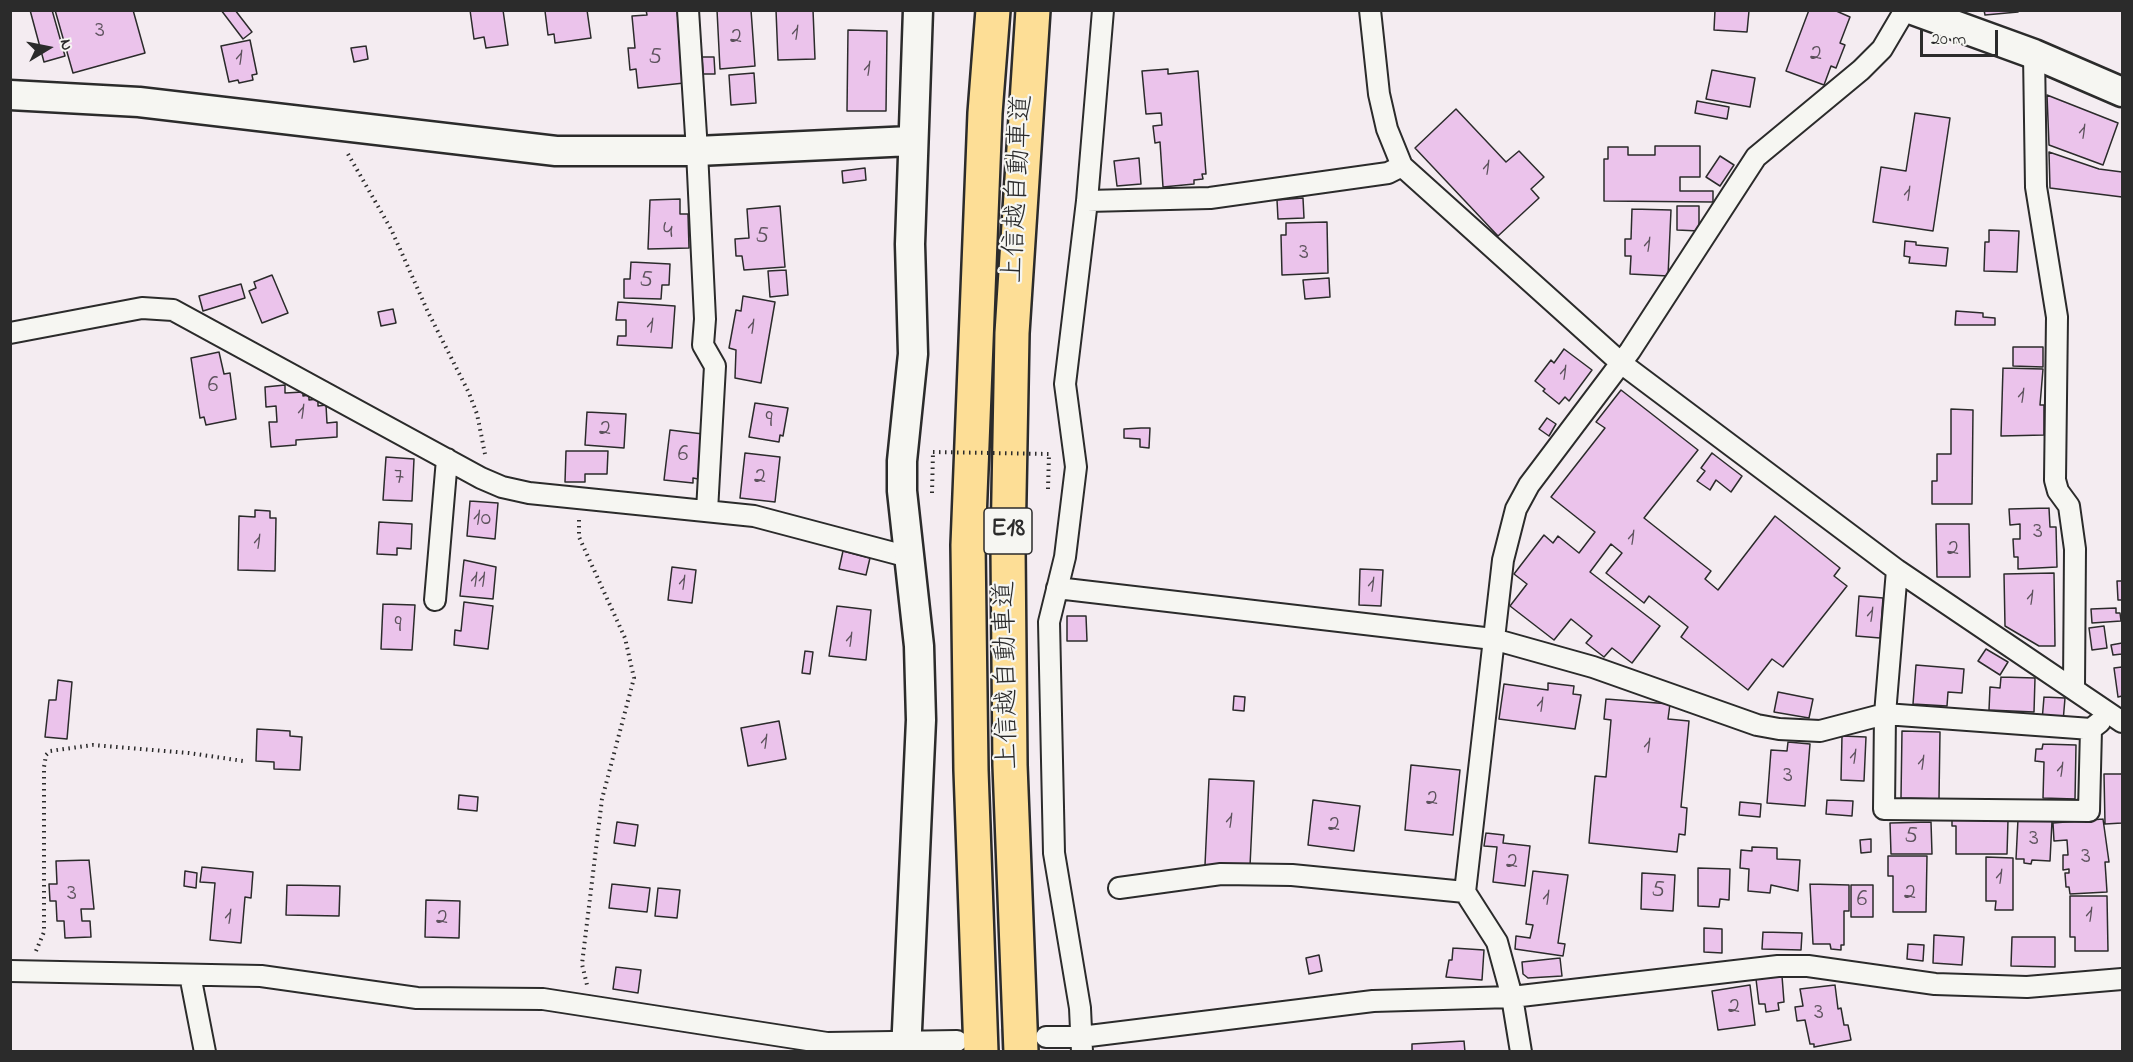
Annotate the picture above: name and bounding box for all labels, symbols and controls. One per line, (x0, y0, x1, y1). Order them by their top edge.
north arrow (18, 18, 78, 78)
house number: 3 (95, 18, 105, 46)
scale bar (1923, 18, 2001, 56)
house number: 1 (791, 21, 799, 49)
house number: 2 (730, 24, 742, 52)
text: 20 m (1931, 27, 1966, 53)
text: N (53, 37, 78, 52)
house number: 2 (1810, 41, 1822, 69)
house number: 5 (648, 45, 662, 73)
house number: 1 (235, 46, 243, 74)
house number: 1 (863, 57, 871, 85)
street label: 上信越自動車道 (999, 94, 1041, 284)
house number: 1 (2078, 120, 2086, 148)
house number: 1 (1482, 156, 1490, 184)
house number: 1 (1903, 182, 1911, 210)
house number: 4 (663, 219, 673, 247)
house number: 5 (755, 224, 769, 252)
house number: 1 (1643, 233, 1651, 261)
house number: 3 (1299, 240, 1309, 268)
house number: 5 (639, 268, 653, 296)
house number: 1 (646, 314, 654, 342)
house number: 1 (747, 315, 755, 343)
house number: 1 (1559, 361, 1567, 389)
house number: 6 (208, 373, 218, 401)
house number: 1 (2017, 384, 2025, 412)
house number: 1 (297, 400, 305, 428)
house number: 9 (765, 408, 773, 436)
house number: 2 (599, 416, 611, 444)
house number: 6 (678, 442, 688, 470)
house number: 2 (754, 464, 766, 492)
house number: 7 (394, 465, 404, 493)
house number: 10 (473, 506, 491, 534)
road number: E18 (984, 508, 1032, 554)
house number: 3 (2033, 519, 2043, 547)
house number: 1 (1627, 526, 1635, 554)
house number: 1 (253, 530, 261, 558)
house number: 2 (1947, 536, 1959, 564)
house number: 11 (470, 568, 486, 596)
house number: 1 (678, 571, 686, 599)
house number: 1 (1367, 573, 1375, 601)
street label: 上信越自動車道 (991, 580, 1027, 770)
house number: 1 (2026, 586, 2034, 614)
house number: 1 (1866, 603, 1874, 631)
house number: 9 (394, 613, 402, 641)
house number: 1 (845, 628, 853, 656)
house number: 1 (1536, 693, 1544, 721)
house number: 1 (760, 730, 768, 758)
house number: 1 (1643, 734, 1651, 762)
house number: 1 (1849, 745, 1857, 773)
house number: 1 (1917, 751, 1925, 779)
house number: 1 (2056, 758, 2064, 786)
house number: 3 (1783, 763, 1793, 791)
house number: 2 (1426, 786, 1438, 814)
house number: 1 (1225, 809, 1233, 837)
house number: 2 (1328, 812, 1340, 840)
house number: 5 (1904, 824, 1918, 852)
house number: 3 (2029, 826, 2039, 854)
house number: 3 (2081, 844, 2091, 872)
house number: 2 (1506, 849, 1518, 877)
house number: 1 (1995, 865, 2003, 893)
house number: 5 (1651, 878, 1665, 906)
house number: 2 (1904, 880, 1916, 908)
house number: 3 (67, 881, 77, 909)
house number: 1 (1542, 886, 1550, 914)
house number: 6 (1857, 887, 1867, 915)
house number: 1 (2085, 903, 2093, 931)
house number: 1 (224, 905, 232, 933)
house number: 2 (436, 905, 448, 933)
house number: 2 (1728, 994, 1740, 1022)
house number: 3 (1814, 1000, 1824, 1028)

